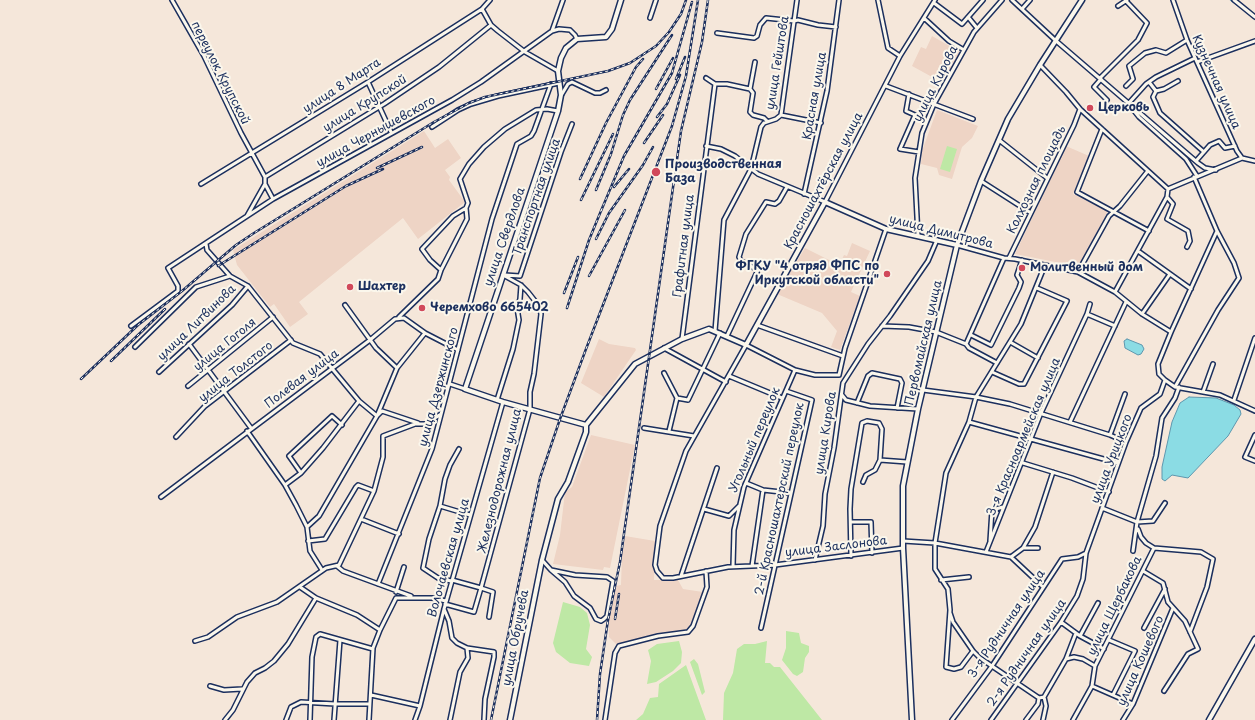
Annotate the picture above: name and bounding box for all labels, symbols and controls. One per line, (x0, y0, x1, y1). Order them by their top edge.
street label: улица Гейштова (763, 15, 793, 111)
street label: переулок Крупской (188, 19, 252, 127)
street label: Кузнечная улица (1189, 33, 1243, 131)
street label: улица Кирова (911, 43, 961, 125)
street label: Красная улица (800, 51, 830, 141)
street label: улица 8 Марта (300, 55, 384, 117)
street label: улица Крупской (320, 72, 410, 136)
street label: улица Чернышевского (314, 93, 438, 171)
place label: Церковь (1098, 101, 1149, 115)
marker: Церковь (1085, 103, 1095, 113)
street label: Красношахтёрская улица (782, 110, 866, 252)
street label: Колхозная площадь (1005, 124, 1069, 236)
street label: Транспортная улица (510, 137, 564, 257)
place label: Производственная База (665, 158, 782, 186)
marker: Производственная База (650, 166, 662, 178)
street label: улица Свердлова (481, 186, 529, 288)
street label: Графитная улица (671, 194, 697, 298)
street label: улица Димитрова (888, 212, 994, 252)
place label: ФГКУ "4 отряд ФПС по Иркутской области" (736, 260, 879, 288)
place label: Молитвенный дом (1030, 261, 1143, 275)
marker: Молитвенный дом (1017, 263, 1027, 273)
marker: ФГКУ "4 отряд ФПС по Иркутской области" (882, 269, 892, 279)
street label: Первомайская улица (903, 279, 945, 407)
place label: Шахтер (358, 280, 406, 294)
street label: улица Литвинова (155, 282, 239, 364)
marker: Шахтер (345, 282, 355, 292)
place label: Черемхово 665402 (430, 301, 549, 315)
marker: Черемхово 665402 (417, 303, 427, 313)
street label: улица Гоголя (191, 315, 259, 375)
street label: улица Дзержинского (416, 326, 462, 448)
street label: улица Толстого (196, 338, 276, 406)
street label: Полевая улица (262, 346, 342, 412)
street label: 3-я Красноармейская улица (984, 356, 1064, 518)
street label: Угольный переулок (726, 385, 784, 495)
street label: улица Кирова (812, 391, 840, 475)
street label: 2-й Красношахтерский переулок (753, 401, 807, 597)
street label: Железнодорожная улица (475, 407, 525, 555)
street label: улица Урицкого (1088, 412, 1136, 506)
street label: Волочаевская улица (425, 497, 473, 619)
street label: улица Заслонова (784, 534, 888, 560)
street label: улица Щербакова (1085, 554, 1145, 658)
street label: 3-я Рудничная улица (965, 567, 1049, 681)
street label: улица Обручева (500, 589, 532, 687)
street label: 2-я Рудничная улица (984, 597, 1070, 709)
street label: улица Кошевого (1115, 614, 1167, 708)

